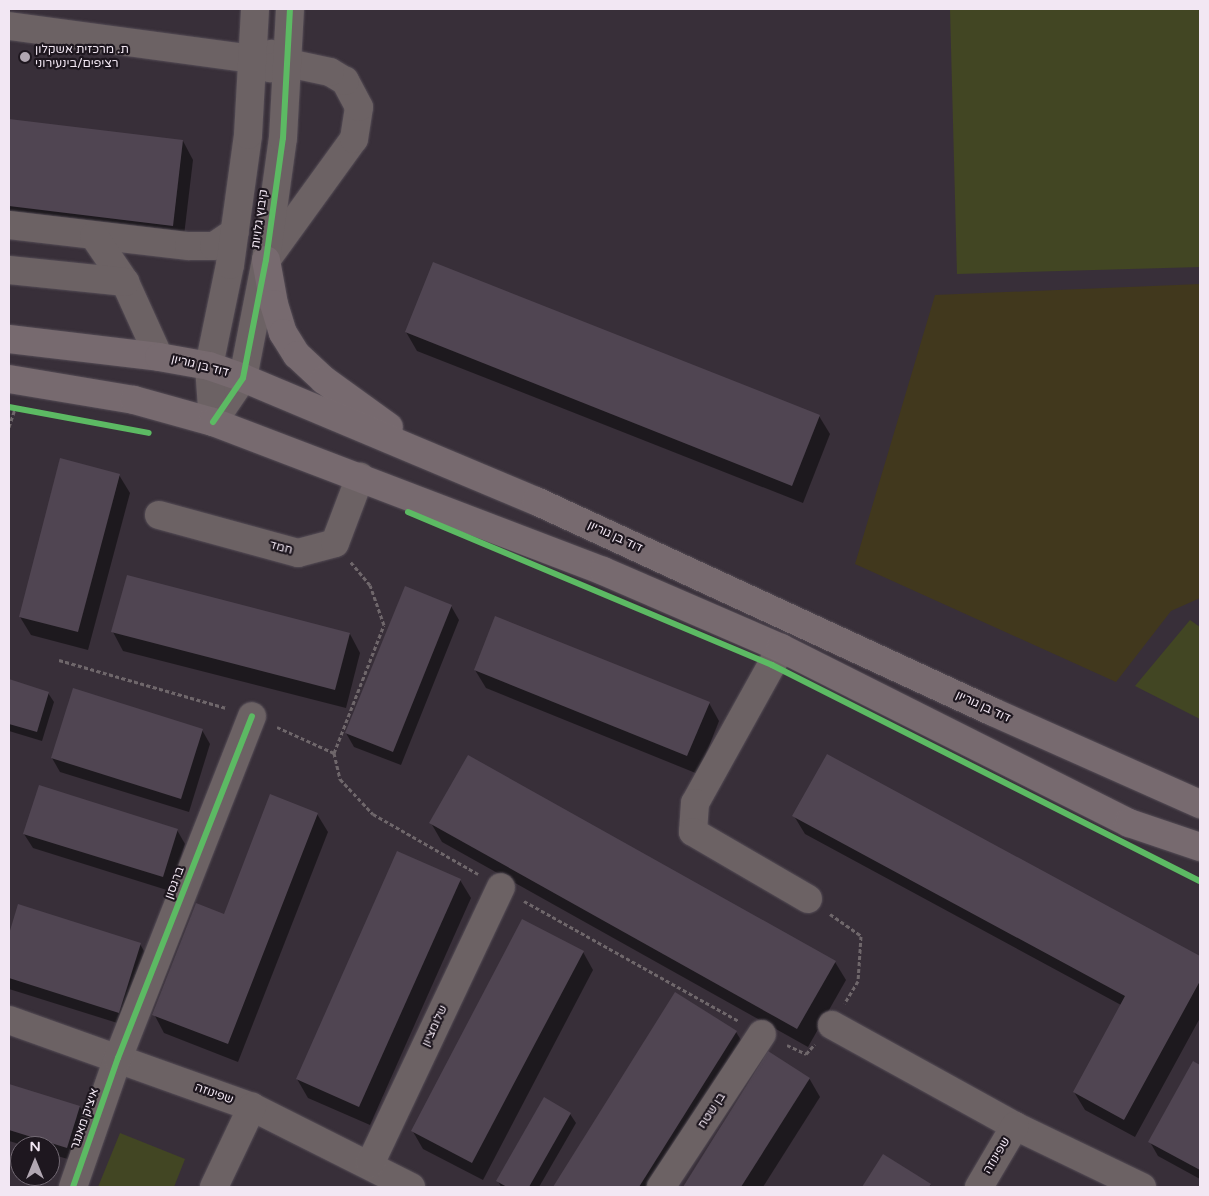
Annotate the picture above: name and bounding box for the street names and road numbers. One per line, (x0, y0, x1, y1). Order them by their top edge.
street label: קיבוץ גלויות (249, 188, 271, 250)
street label: דוד בן גוריון (170, 352, 230, 380)
street label: דוד בן גוריון (585, 518, 645, 556)
street label: חמד (268, 538, 294, 558)
street label: דוד בן גוריון (953, 688, 1013, 726)
street label: ברגסון (162, 865, 188, 901)
street label: שלומציון (419, 1003, 451, 1049)
street label: שפינוזה (193, 1080, 235, 1108)
street label: איציק מאנגר (68, 1086, 102, 1152)
street label: בן שטח (695, 1090, 729, 1132)
street label: שפינוזה (980, 1135, 1014, 1177)

